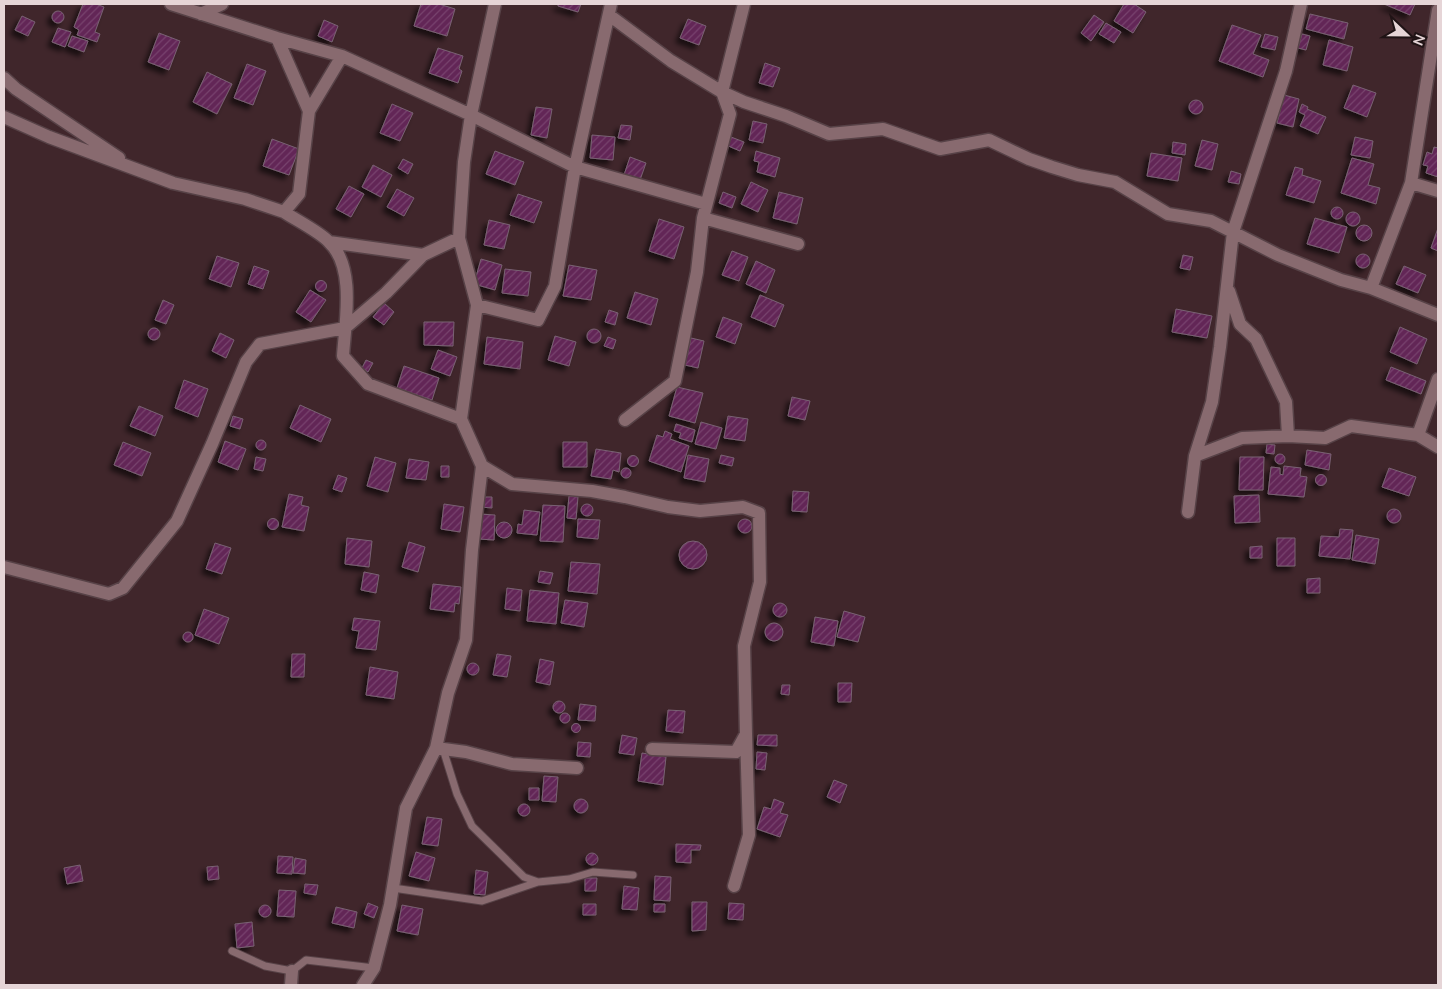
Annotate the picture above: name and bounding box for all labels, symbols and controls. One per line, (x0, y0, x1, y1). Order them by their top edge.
north arrow (1382, 10, 1432, 60)
text: N (1408, 31, 1429, 48)

